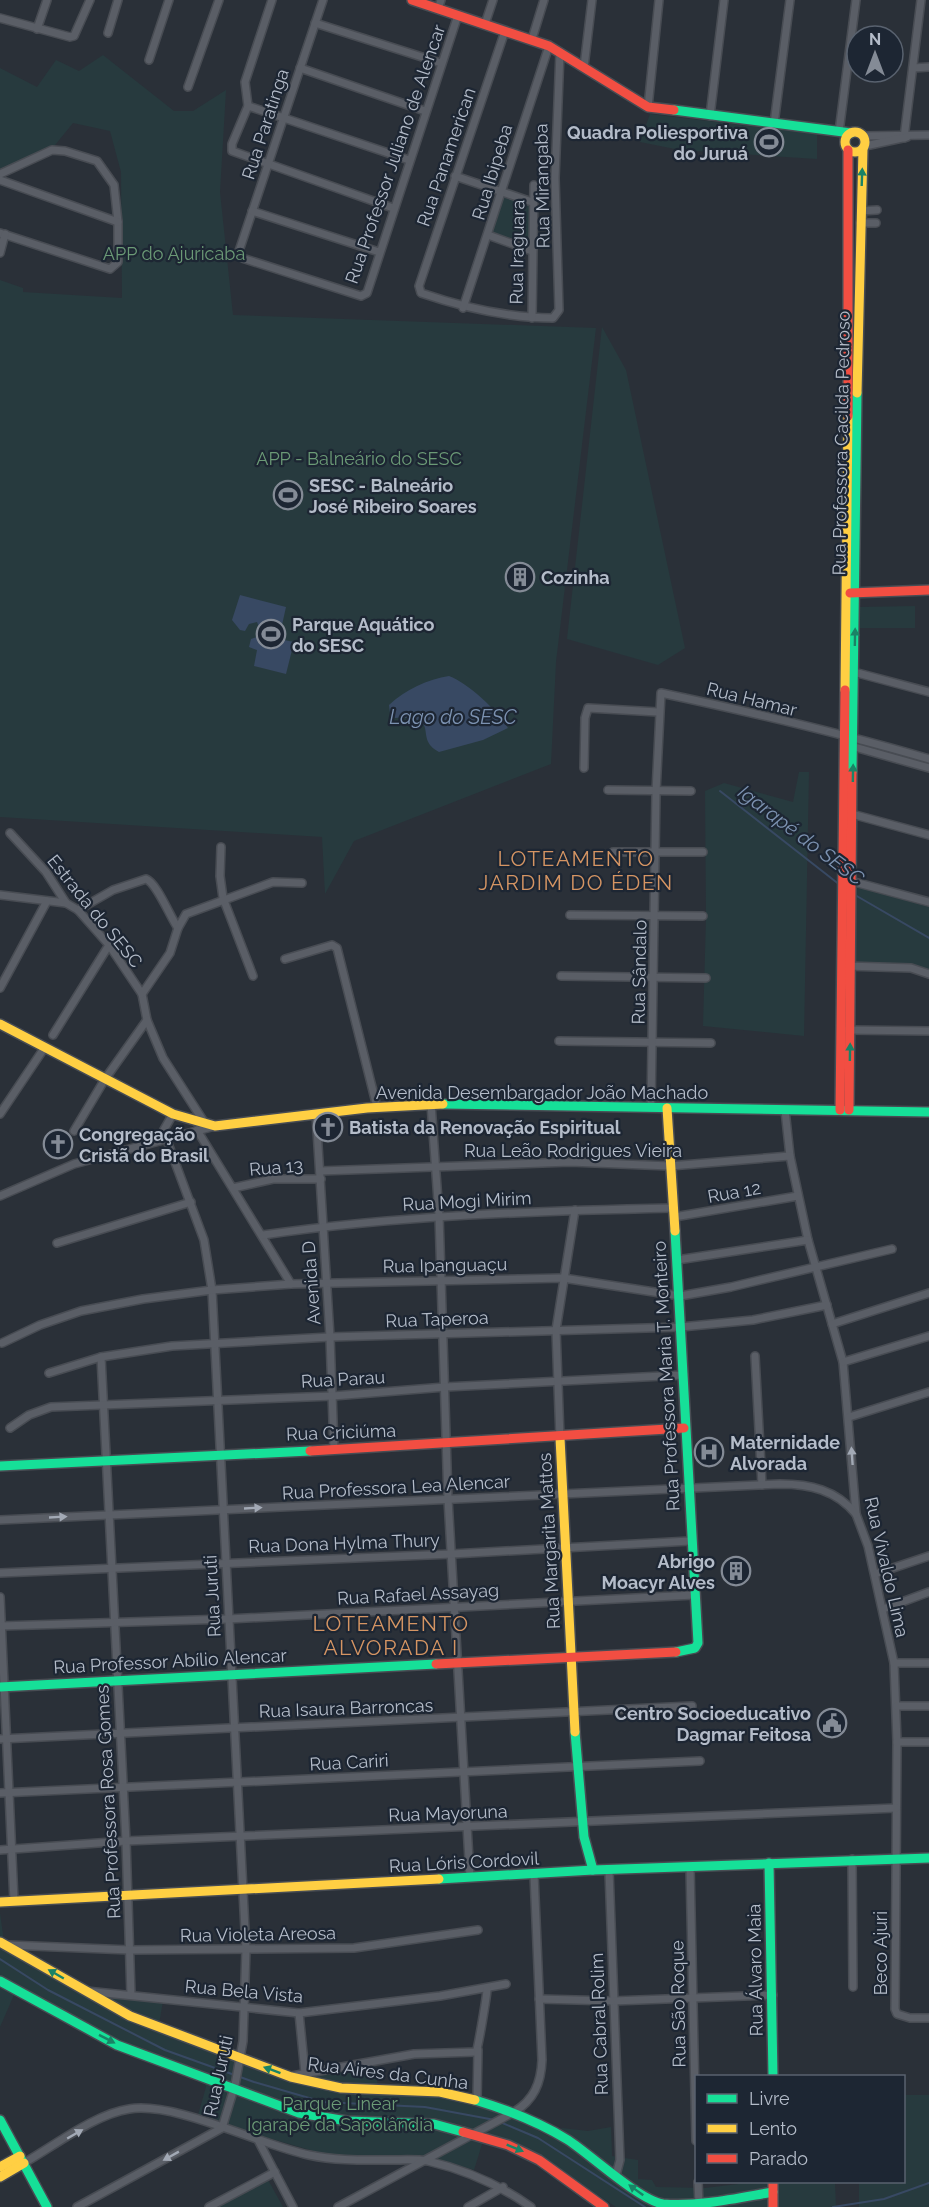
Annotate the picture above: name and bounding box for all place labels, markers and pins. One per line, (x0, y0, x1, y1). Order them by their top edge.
place label: Quadra Poliesportiva do Juruá (567, 122, 748, 164)
sports icon: Quadra Poliesportiva do Juruá (753, 126, 785, 158)
place label: SESC - Balneário José Ribeiro Soares (309, 475, 477, 517)
sports icon: SESC - Balneário José Ribeiro Soares (272, 479, 304, 511)
building icon: Cozinha (504, 561, 536, 593)
place label: Cozinha (541, 567, 610, 588)
place label: Parque Aquático do SESC (292, 614, 435, 656)
sports icon: Parque Aquático do SESC (255, 618, 287, 650)
church icon: Batista da Renovação Espiritual (312, 1111, 344, 1143)
place label: Batista da Renovação Espiritual (349, 1117, 621, 1138)
place label: Congregação Cristã do Brasil (79, 1124, 209, 1166)
church icon: Congregação Cristã do Brasil (42, 1128, 74, 1160)
place label: Maternidade Alvorada (730, 1432, 840, 1474)
hospital icon: Maternidade Alvorada (693, 1436, 725, 1468)
place label: Abrigo Moacyr Alves (602, 1551, 715, 1593)
building icon: Abrigo Moacyr Alves (720, 1555, 752, 1587)
place label: Centro Socioeducativo Dagmar Feitosa (615, 1703, 811, 1745)
public building icon: Centro Socioeducativo Dagmar Feitosa (816, 1707, 848, 1739)

